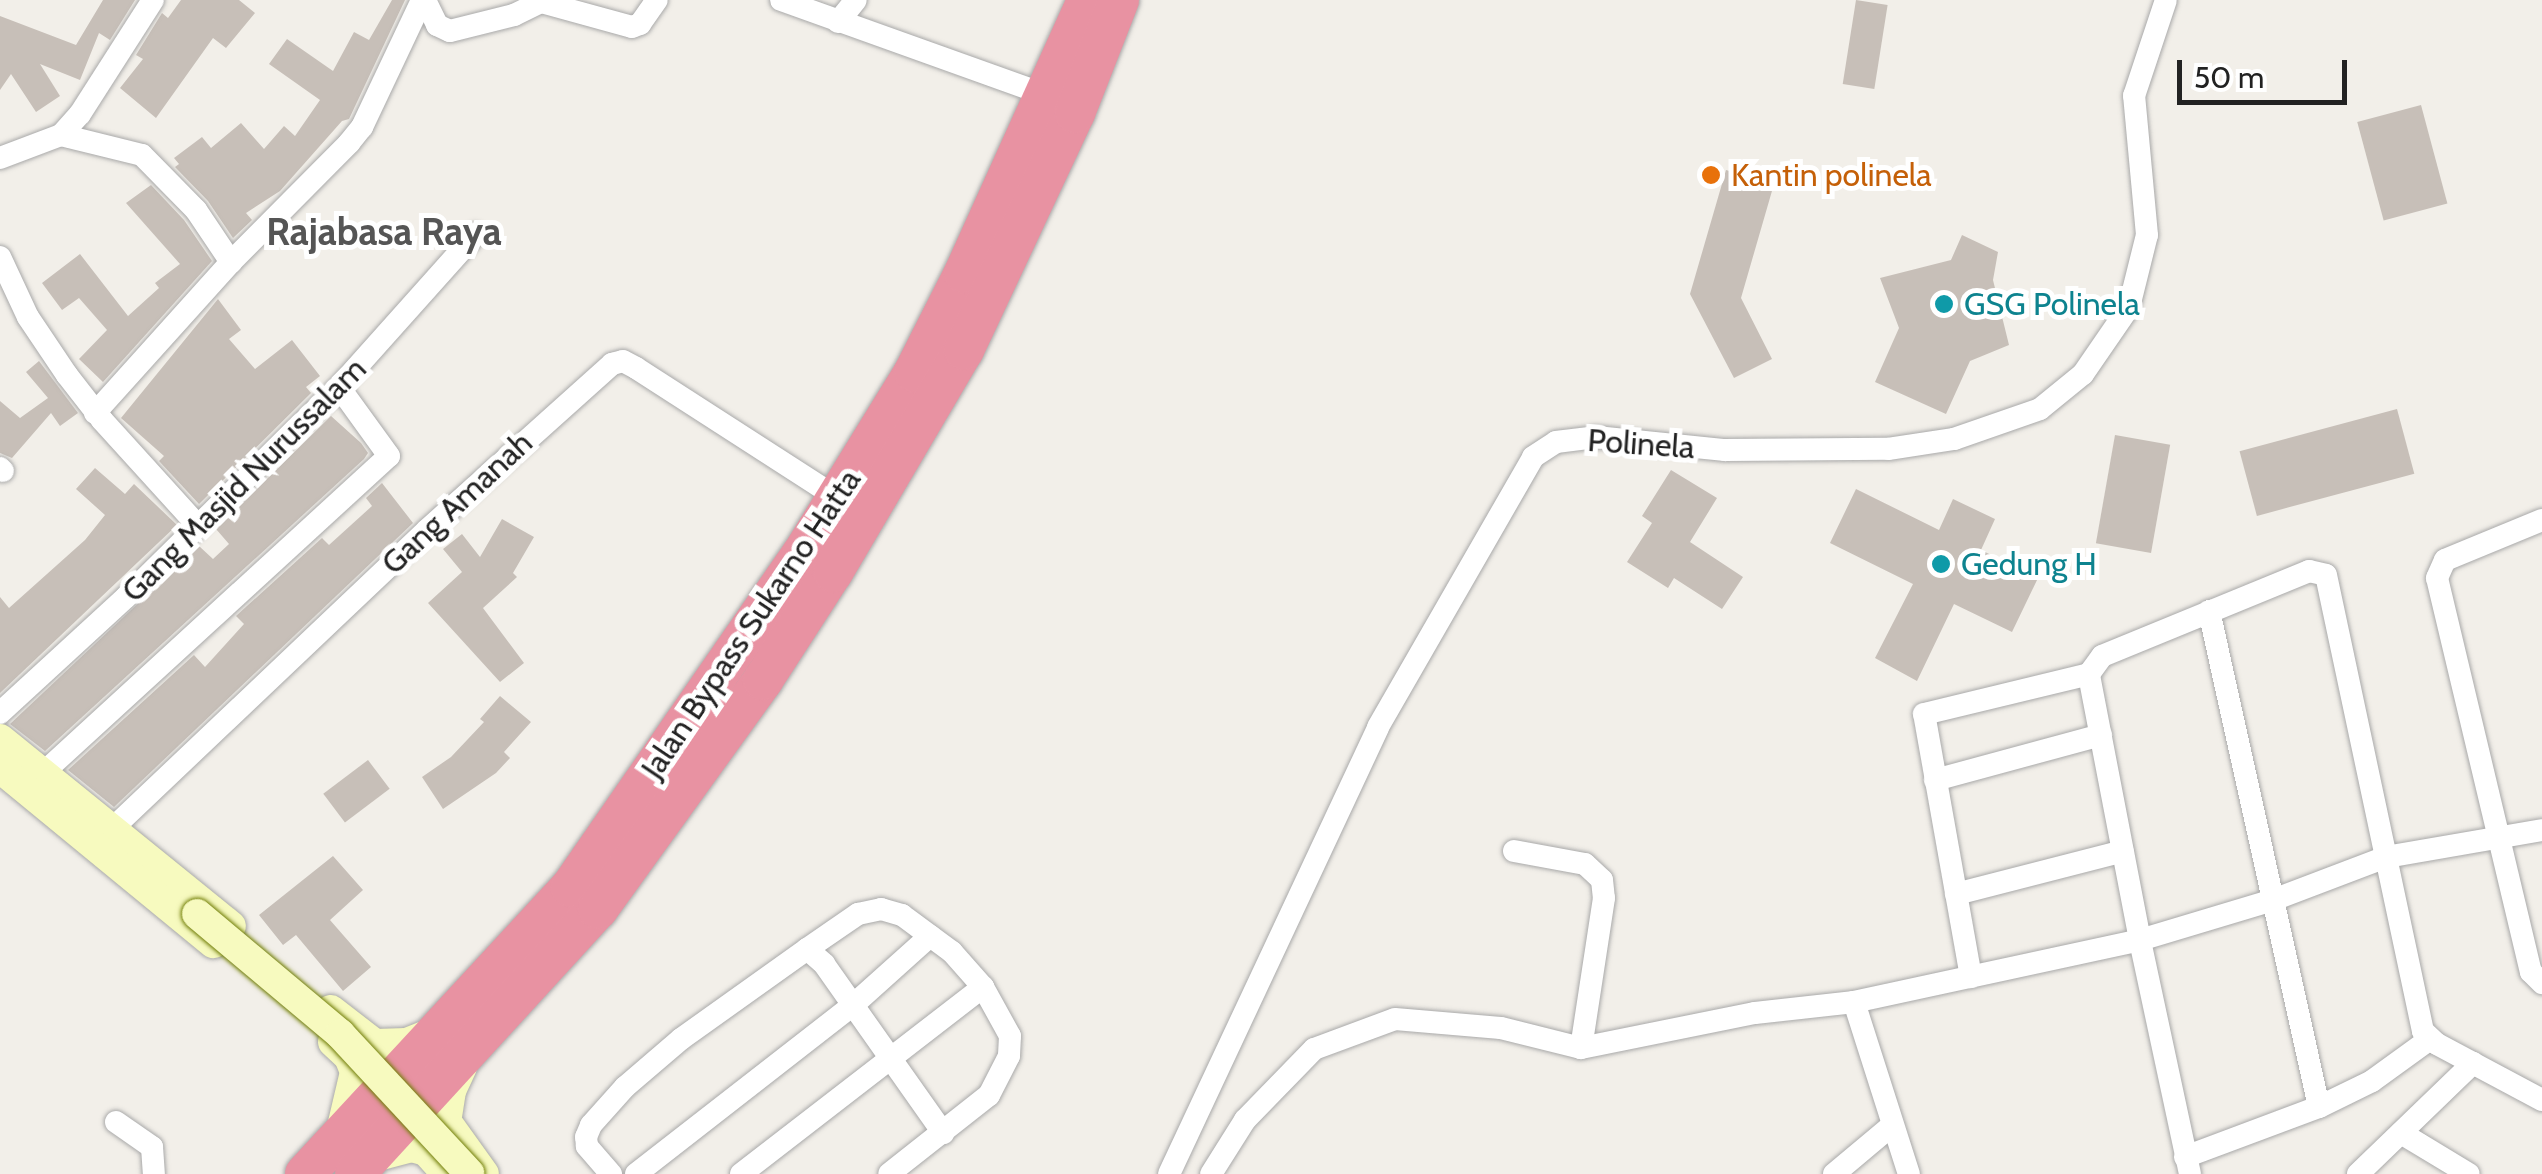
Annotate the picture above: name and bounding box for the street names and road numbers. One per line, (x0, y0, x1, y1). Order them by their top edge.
street label: Gang Masjid Nurussalam (114, 350, 374, 610)
street label: Polinela (1586, 421, 1696, 467)
street label: Gang Amanah (374, 424, 540, 582)
street label: Jalan Bypass Sukarno Hatta (633, 462, 869, 786)

